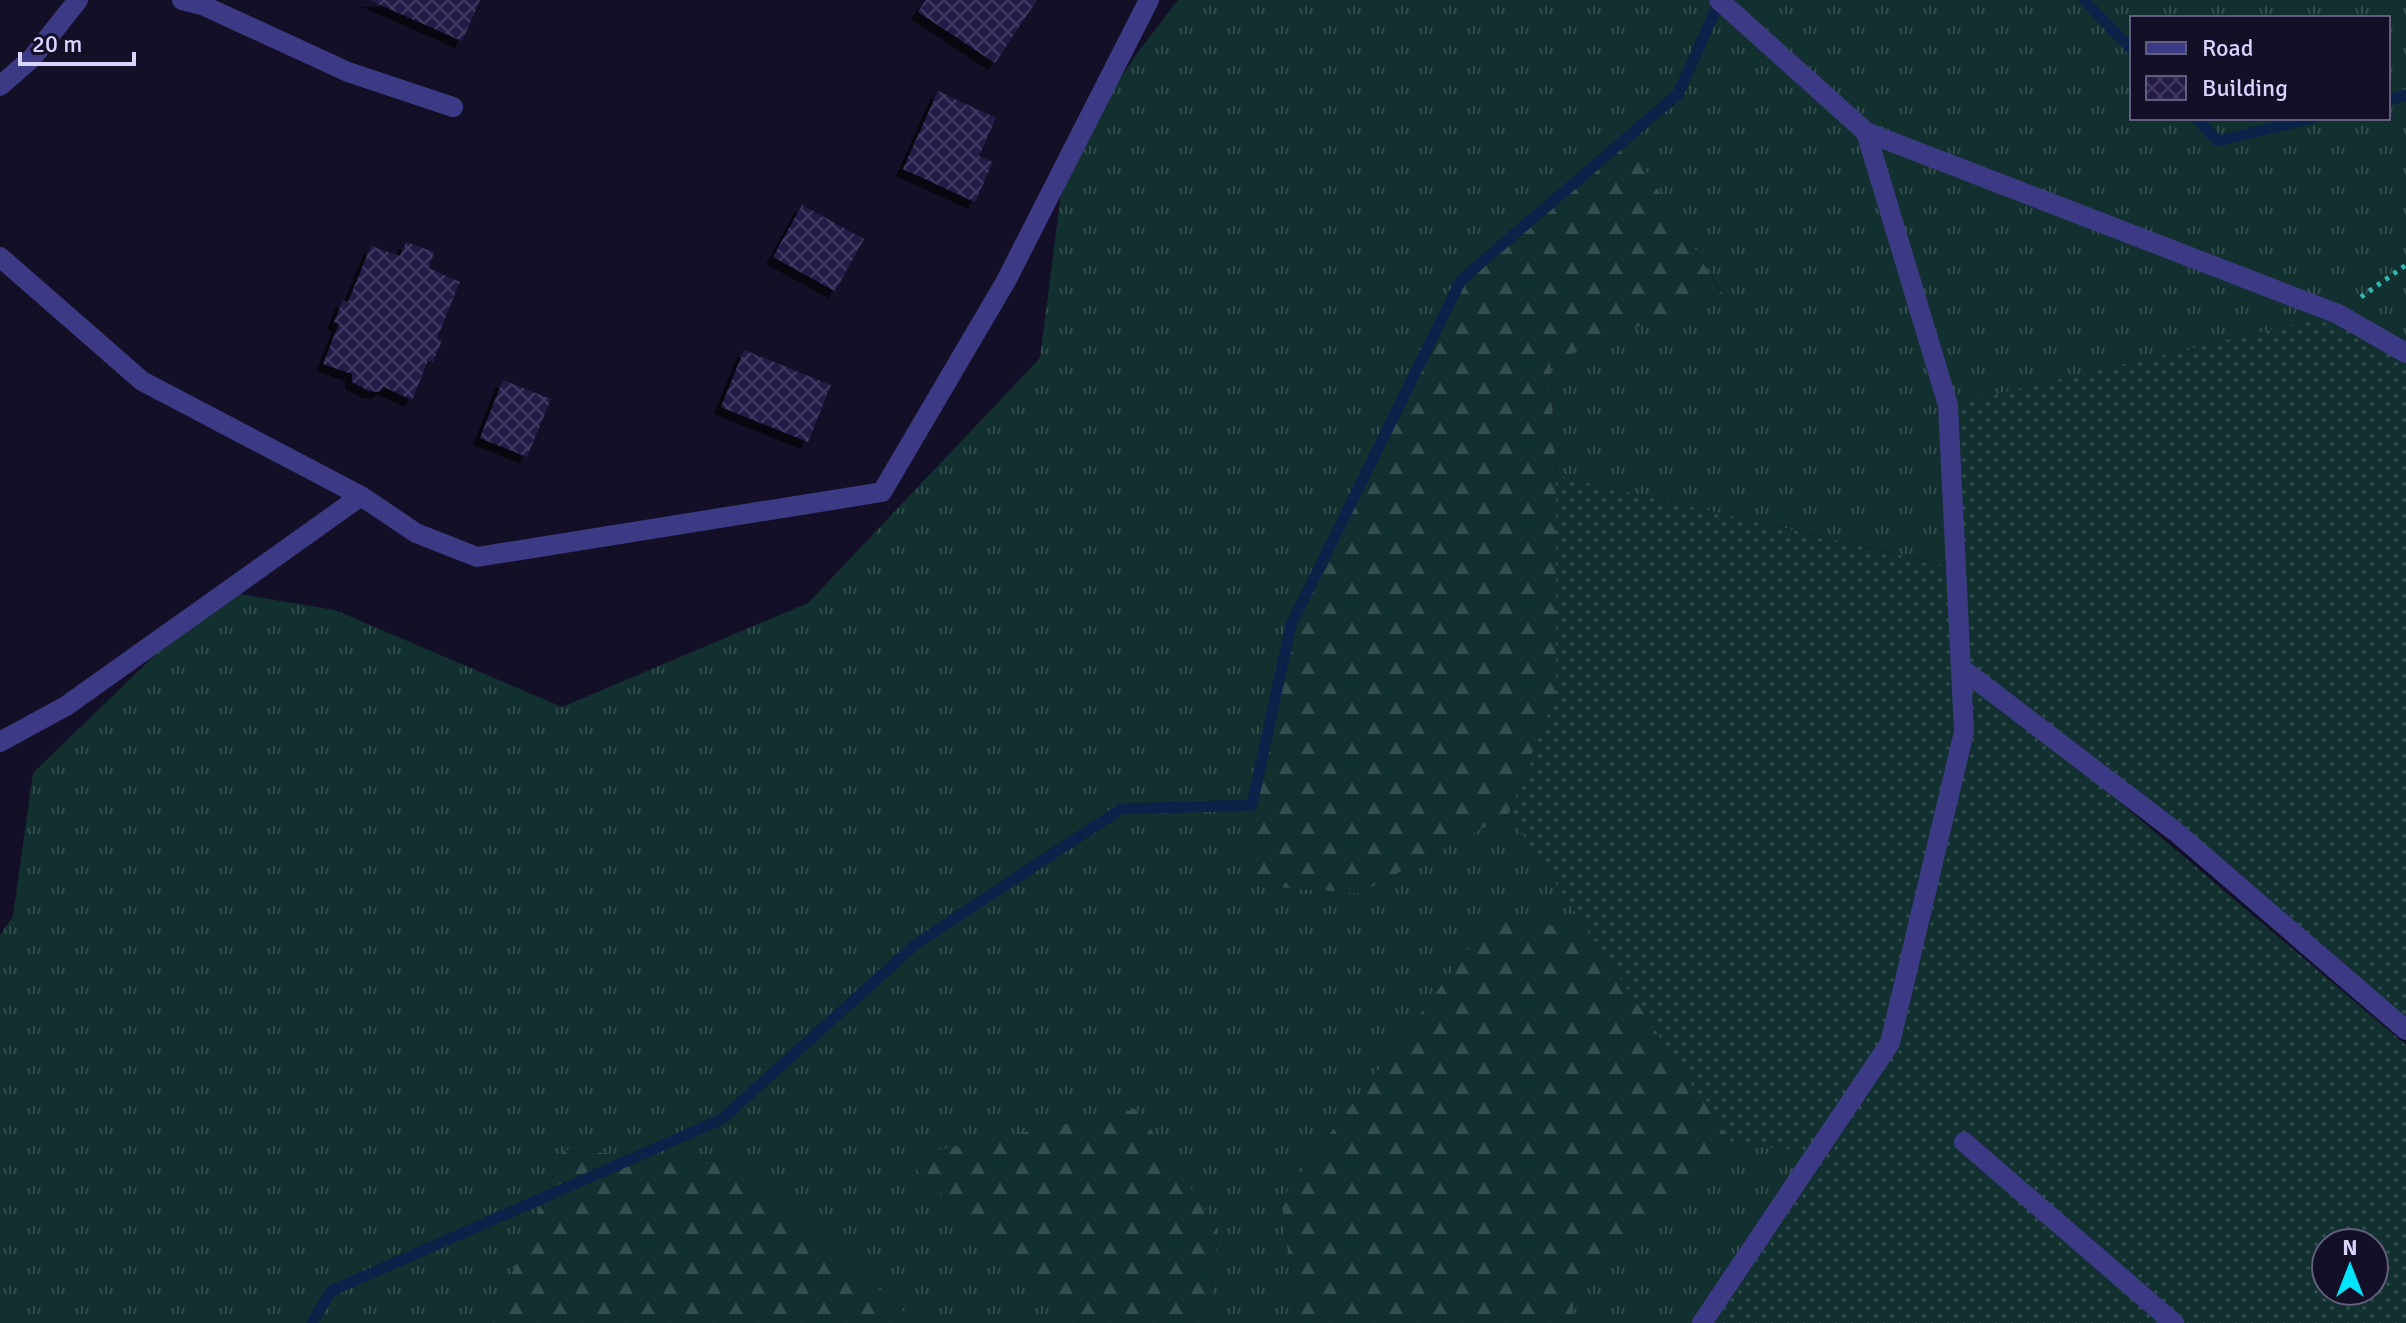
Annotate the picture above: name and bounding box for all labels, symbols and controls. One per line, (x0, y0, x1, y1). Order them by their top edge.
scale bar (20, 16, 134, 66)
legend (2130, 16, 2390, 120)
text: 20 m (32, 29, 82, 59)
text: Road (2202, 33, 2253, 63)
text: Building (2202, 73, 2288, 103)
north arrow (2310, 1227, 2390, 1307)
text: N (2342, 1234, 2358, 1261)

